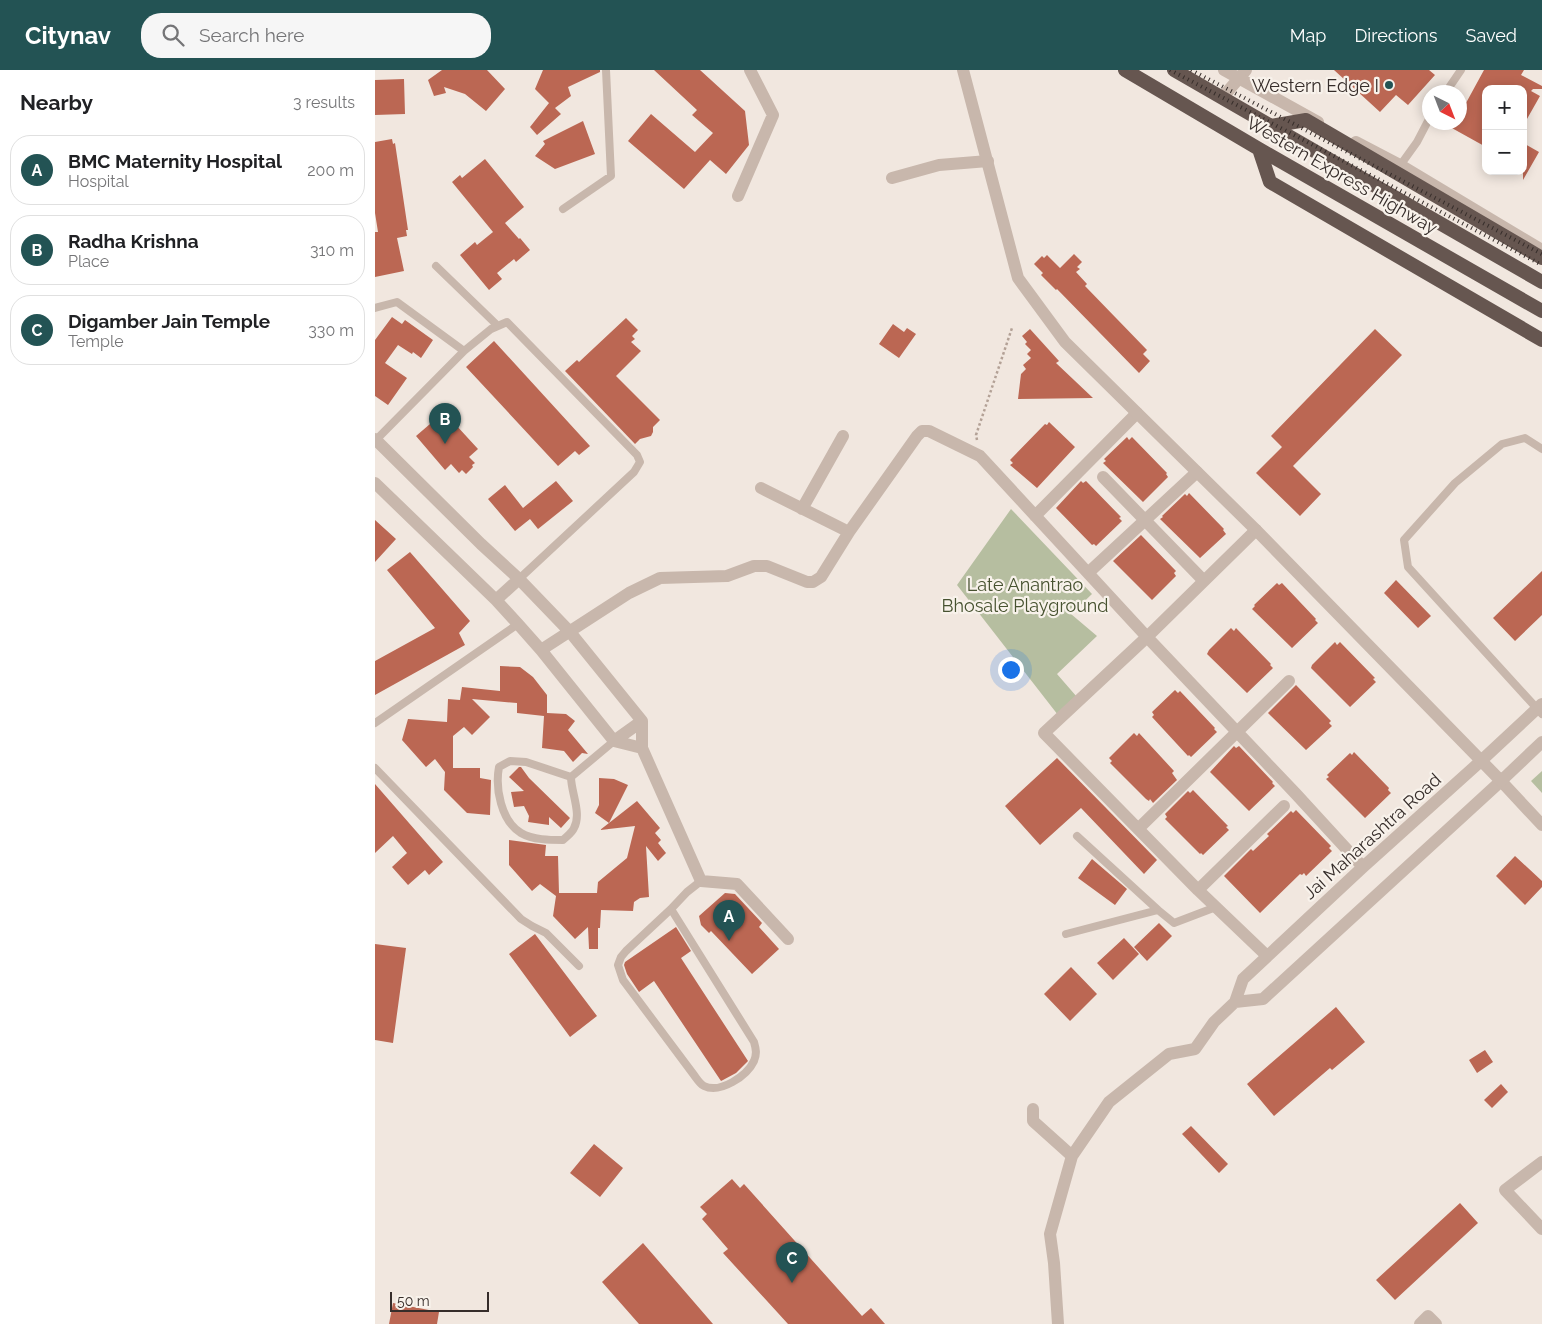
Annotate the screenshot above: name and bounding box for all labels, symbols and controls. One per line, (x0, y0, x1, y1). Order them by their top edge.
search box (141, 13, 491, 58)
text: Citynav (25, 21, 111, 50)
icon: search (159, 21, 187, 49)
text: Search here (199, 24, 304, 46)
text: Map (1290, 25, 1326, 46)
text: Directions (1354, 25, 1438, 46)
text: Saved (1466, 25, 1517, 46)
place label: Western Edge I (1252, 75, 1379, 96)
marker: Western Edge I (1383, 79, 1395, 91)
north arrow (1422, 85, 1467, 130)
map controls (1482, 85, 1527, 175)
button: + (1482, 85, 1527, 130)
text: Nearby (20, 90, 93, 115)
text: 3 results (293, 93, 355, 112)
street label: Western Express Highway (1243, 112, 1441, 238)
button: − (1482, 130, 1527, 175)
text: BMC Maternity Hospital (68, 150, 282, 172)
text: A (32, 161, 42, 180)
text: 200 m (307, 161, 354, 180)
text: Hospital (68, 172, 129, 191)
text: Radha Krishna (68, 230, 199, 252)
text: B (32, 241, 42, 260)
text: 310 m (310, 241, 354, 260)
text: Place (68, 252, 109, 271)
text: Digamber Jain Temple (68, 310, 270, 332)
text: C (32, 321, 42, 340)
text: 330 m (308, 321, 354, 340)
text: Temple (68, 332, 124, 351)
pin: B (429, 403, 461, 444)
park label: Late Anantrao Bhosale Playground (941, 574, 1109, 616)
your location (998, 657, 1024, 683)
street label: Jai Maharashtra Road (1299, 769, 1445, 903)
pin: A (713, 900, 745, 941)
pin: C (776, 1242, 808, 1283)
scale bar (390, 1289, 489, 1312)
text: 50 m (397, 1293, 430, 1309)

